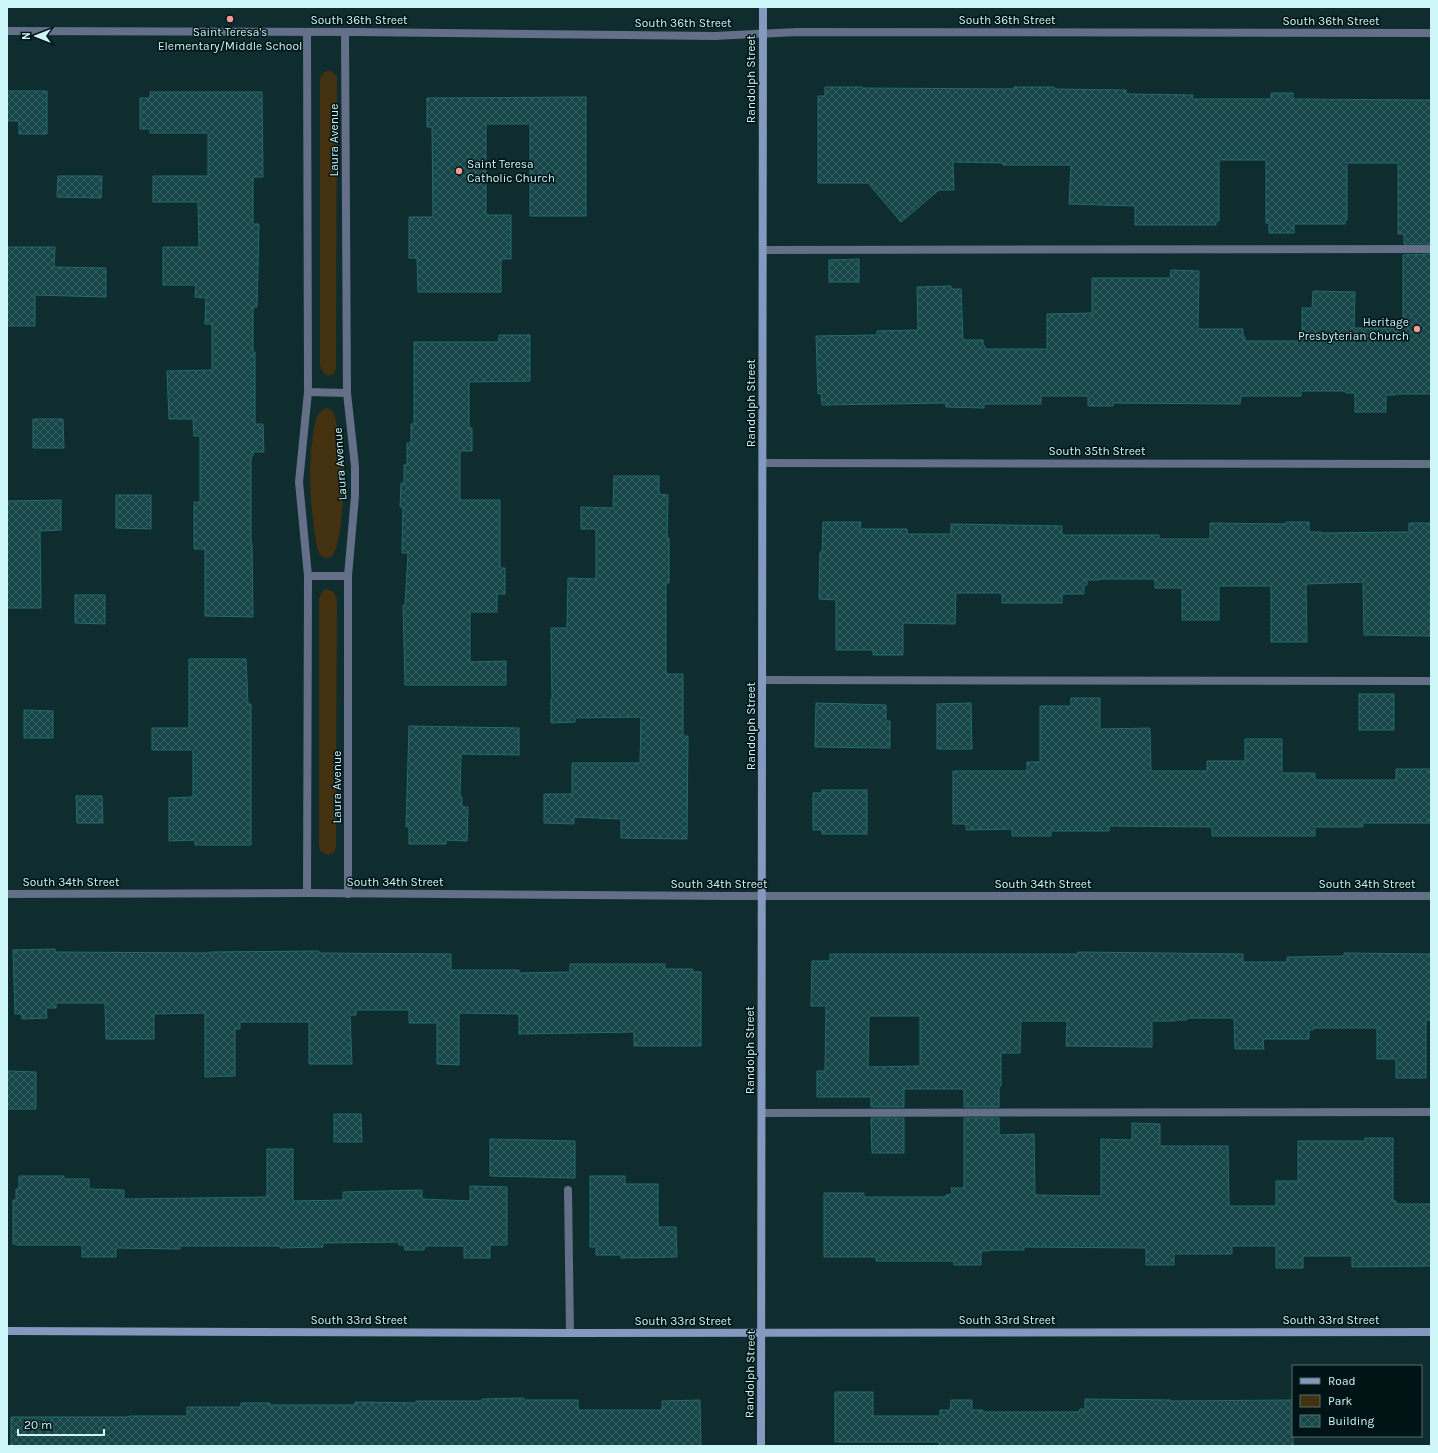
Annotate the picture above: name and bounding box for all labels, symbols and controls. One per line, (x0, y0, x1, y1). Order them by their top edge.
street label: South 36th Street (310, 13, 408, 27)
street label: South 36th Street (958, 13, 1056, 27)
marker: Saint Teresa's Elementary/Middle School (225, 14, 235, 24)
street label: South 36th Street (1282, 14, 1380, 28)
north arrow (16, 16, 56, 56)
street label: South 36th Street (634, 16, 732, 30)
place label: Saint Teresa's Elementary/Middle School (158, 25, 302, 53)
text: N (20, 32, 33, 40)
street label: Randolph Street (744, 34, 758, 123)
street label: Laura Avenue (327, 104, 341, 176)
place label: Saint Teresa Catholic Church (467, 157, 555, 185)
marker: Saint Teresa Catholic Church (454, 166, 464, 176)
place label: Heritage Presbyterian Church (1298, 315, 1409, 343)
marker: Heritage Presbyterian Church (1412, 324, 1422, 334)
street label: Randolph Street (744, 358, 758, 447)
street label: Laura Avenue (330, 427, 350, 501)
street label: South 35th Street (1048, 444, 1146, 458)
street label: Randolph Street (744, 681, 758, 770)
street label: Laura Avenue (330, 751, 344, 823)
street label: South 34th Street (22, 875, 120, 889)
street label: South 34th Street (346, 875, 444, 889)
street label: South 34th Street (670, 877, 768, 891)
street label: South 34th Street (994, 877, 1092, 891)
street label: South 34th Street (1318, 877, 1416, 891)
street label: Randolph Street (743, 1005, 757, 1094)
street label: South 33rd Street (310, 1313, 408, 1327)
street label: South 33rd Street (958, 1313, 1056, 1327)
street label: South 33rd Street (1282, 1313, 1380, 1327)
street label: South 33rd Street (634, 1314, 732, 1328)
street label: Randolph Street (742, 1329, 758, 1418)
legend (1292, 1365, 1422, 1437)
text: Road (1328, 1374, 1356, 1388)
text: Park (1328, 1394, 1353, 1408)
scale bar (18, 1411, 104, 1437)
text: Building (1328, 1414, 1375, 1428)
text: 20 m (24, 1418, 52, 1432)

